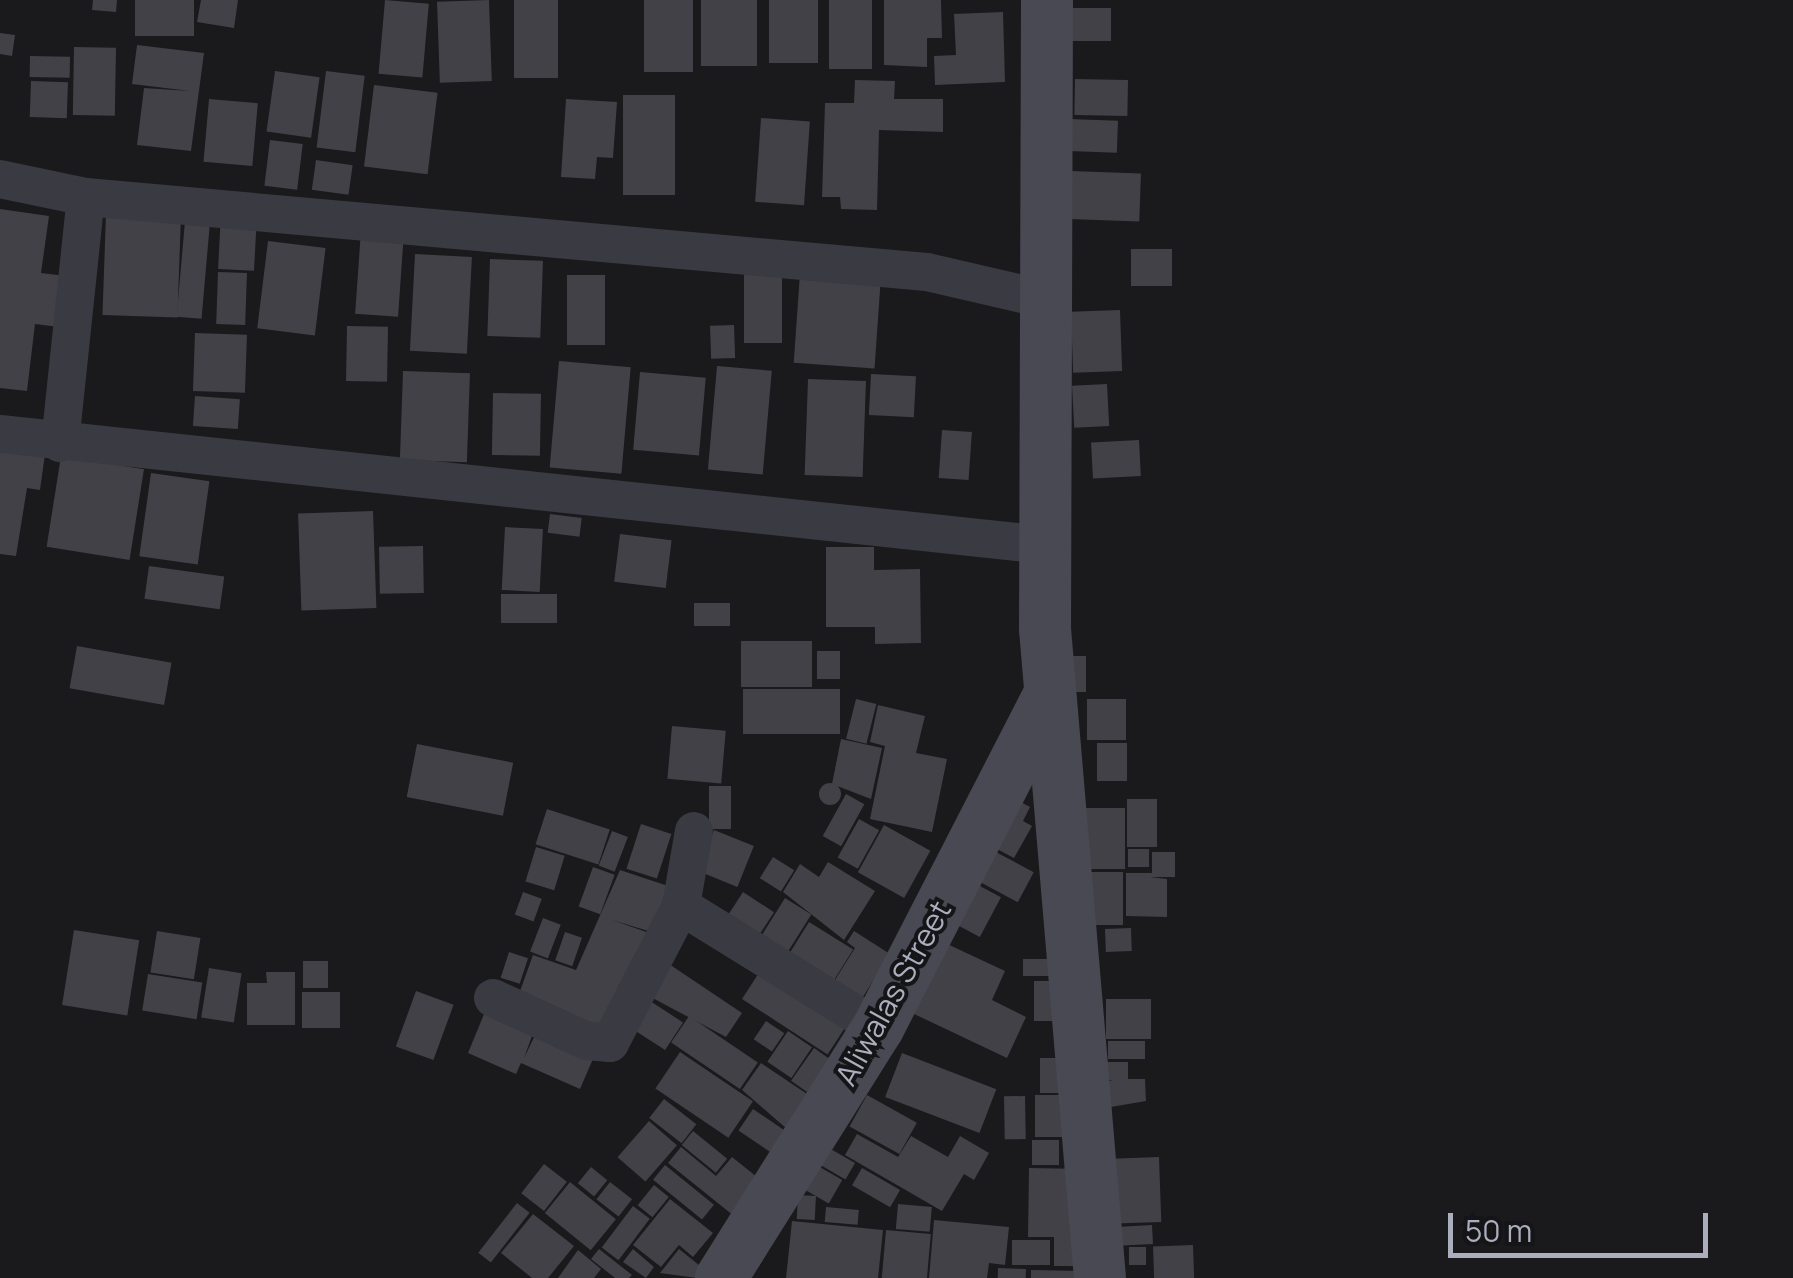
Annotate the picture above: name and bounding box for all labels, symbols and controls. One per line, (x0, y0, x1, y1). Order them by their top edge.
street label: Aliwalas Street (827, 894, 959, 1092)
scale bar (1453, 1193, 1713, 1255)
text: 50 m (1465, 1210, 1532, 1251)

